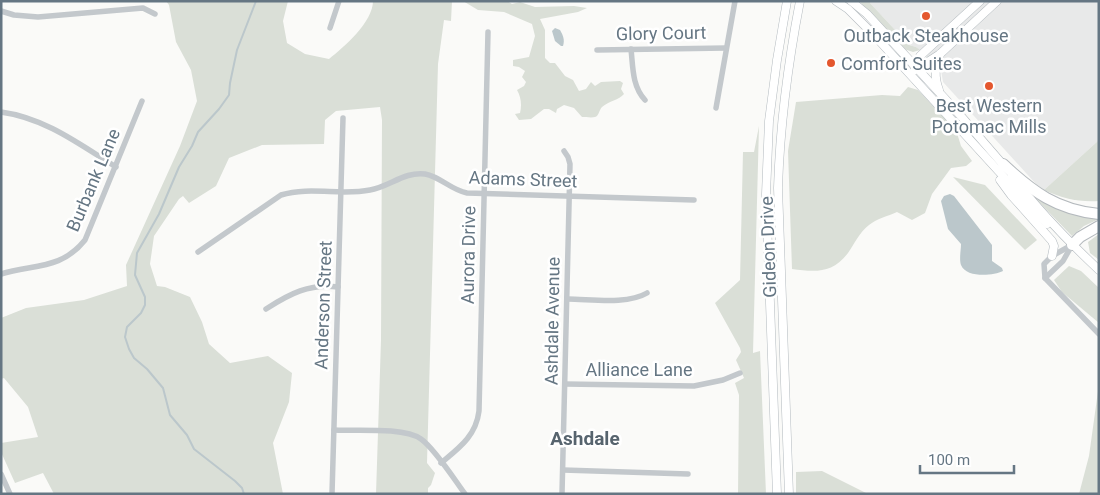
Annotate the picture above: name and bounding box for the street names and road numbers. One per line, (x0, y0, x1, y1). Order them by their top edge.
street label: Glory Court (616, 22, 707, 44)
street label: Burbank Lane (62, 125, 124, 235)
street label: Adams Street (468, 167, 578, 191)
street label: Gideon Drive (756, 196, 780, 298)
street label: Aurora Drive (457, 206, 479, 304)
street label: Anderson Street (310, 240, 336, 370)
street label: Ashdale Avenue (540, 257, 564, 385)
street label: Alliance Lane (585, 359, 693, 380)

